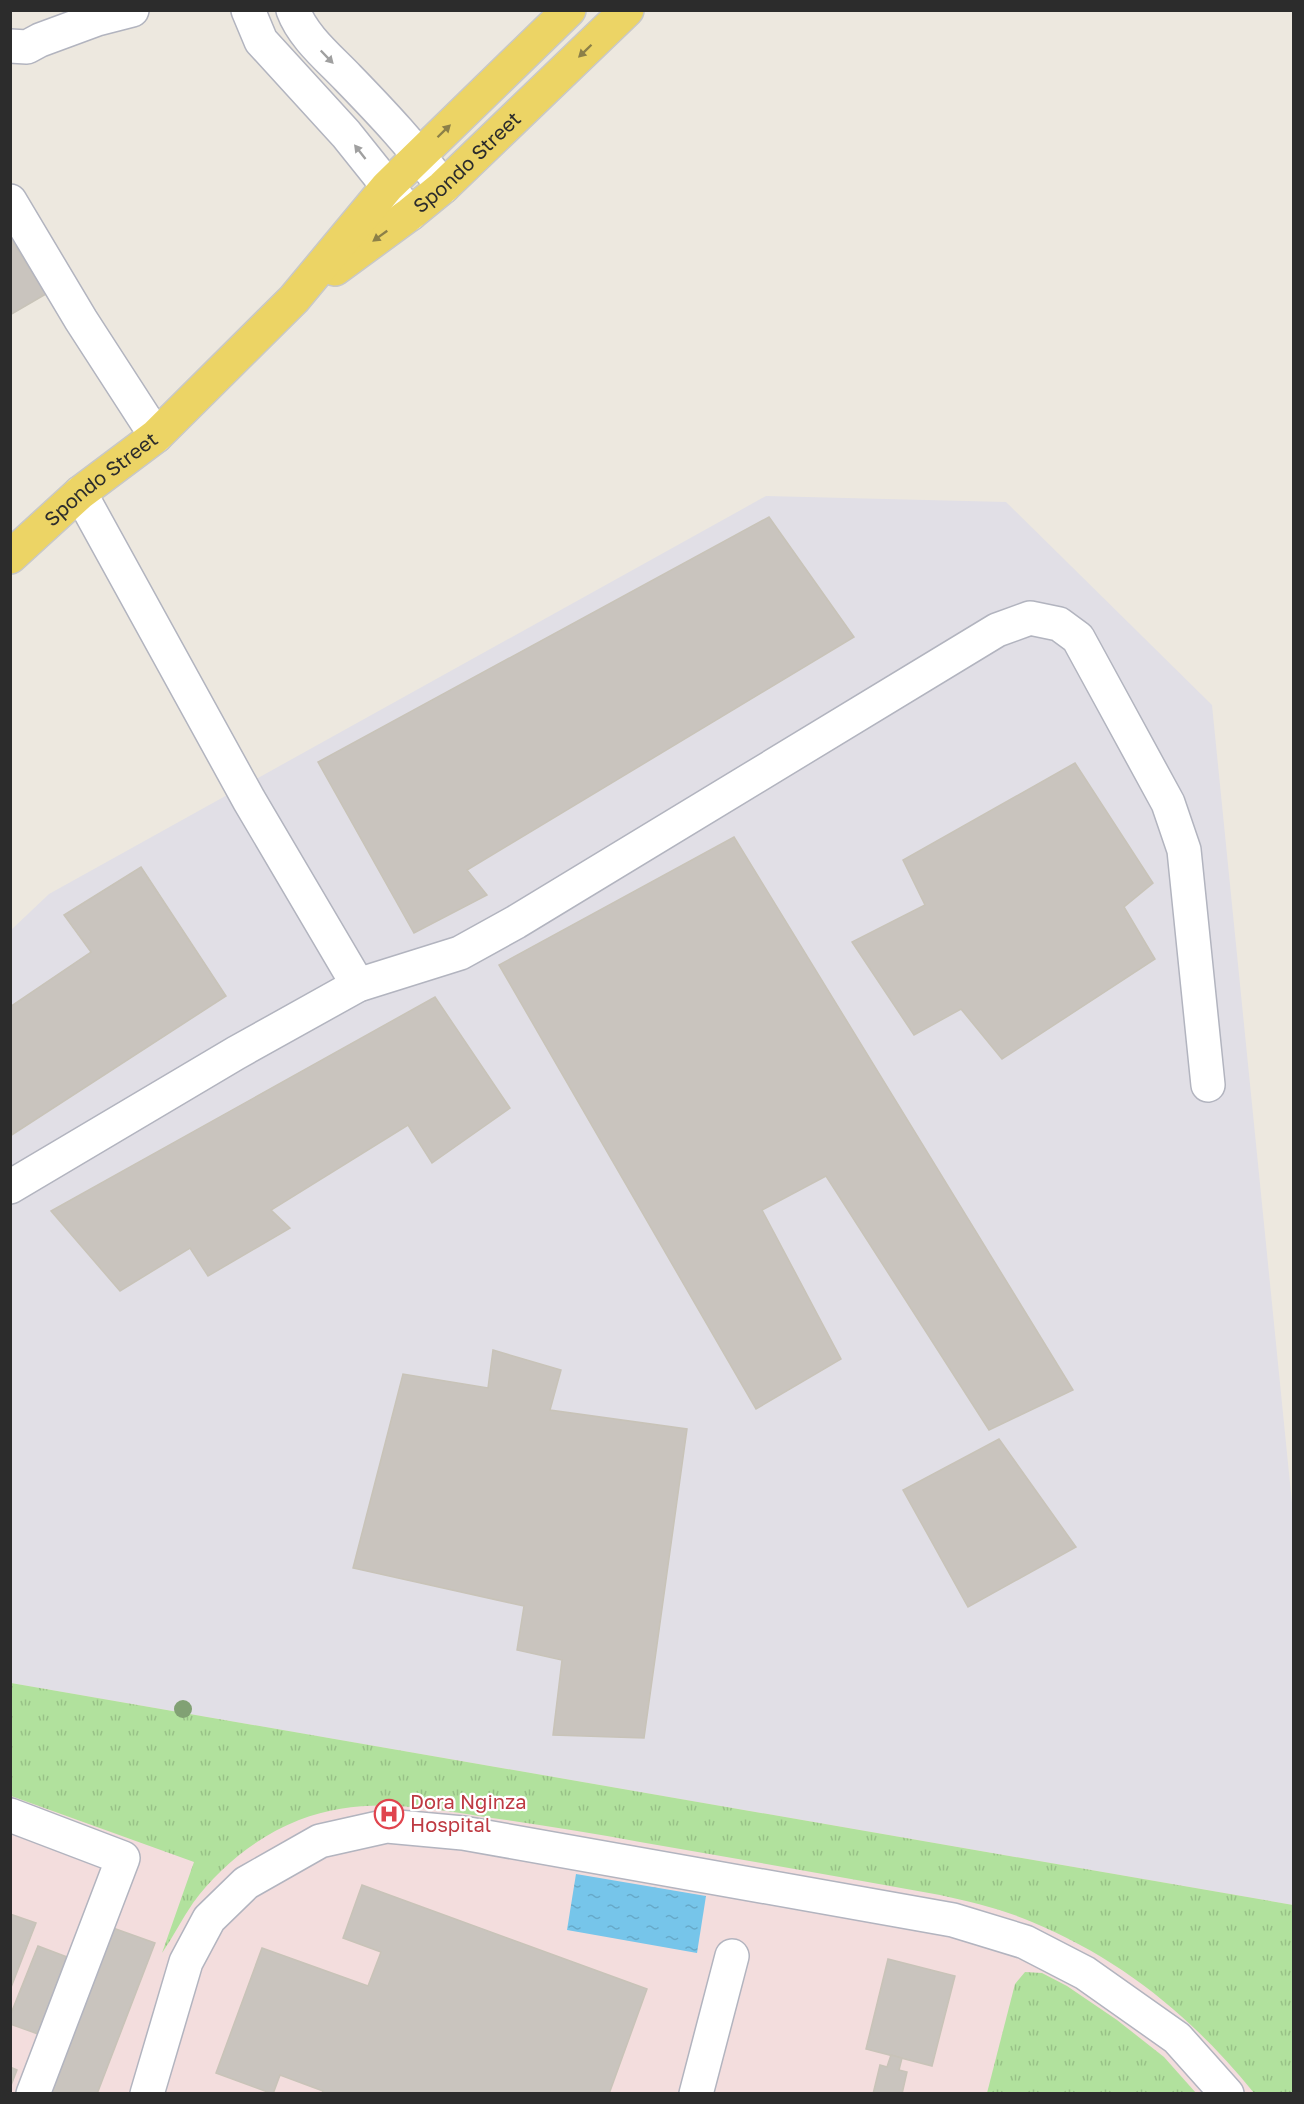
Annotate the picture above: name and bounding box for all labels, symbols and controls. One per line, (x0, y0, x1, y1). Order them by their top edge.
one-way arrow (578, 44, 593, 58)
one-way arrow (320, 50, 334, 64)
street label: Spondo Street (408, 106, 525, 217)
one-way arrow (437, 125, 451, 139)
one-way arrow (355, 145, 367, 160)
one-way arrow (373, 230, 389, 242)
street label: Spondo Street (39, 426, 162, 531)
place label: Dora Nginza Hospital (410, 1789, 527, 1836)
hospital icon: Dora Nginza Hospital (373, 1798, 405, 1830)

